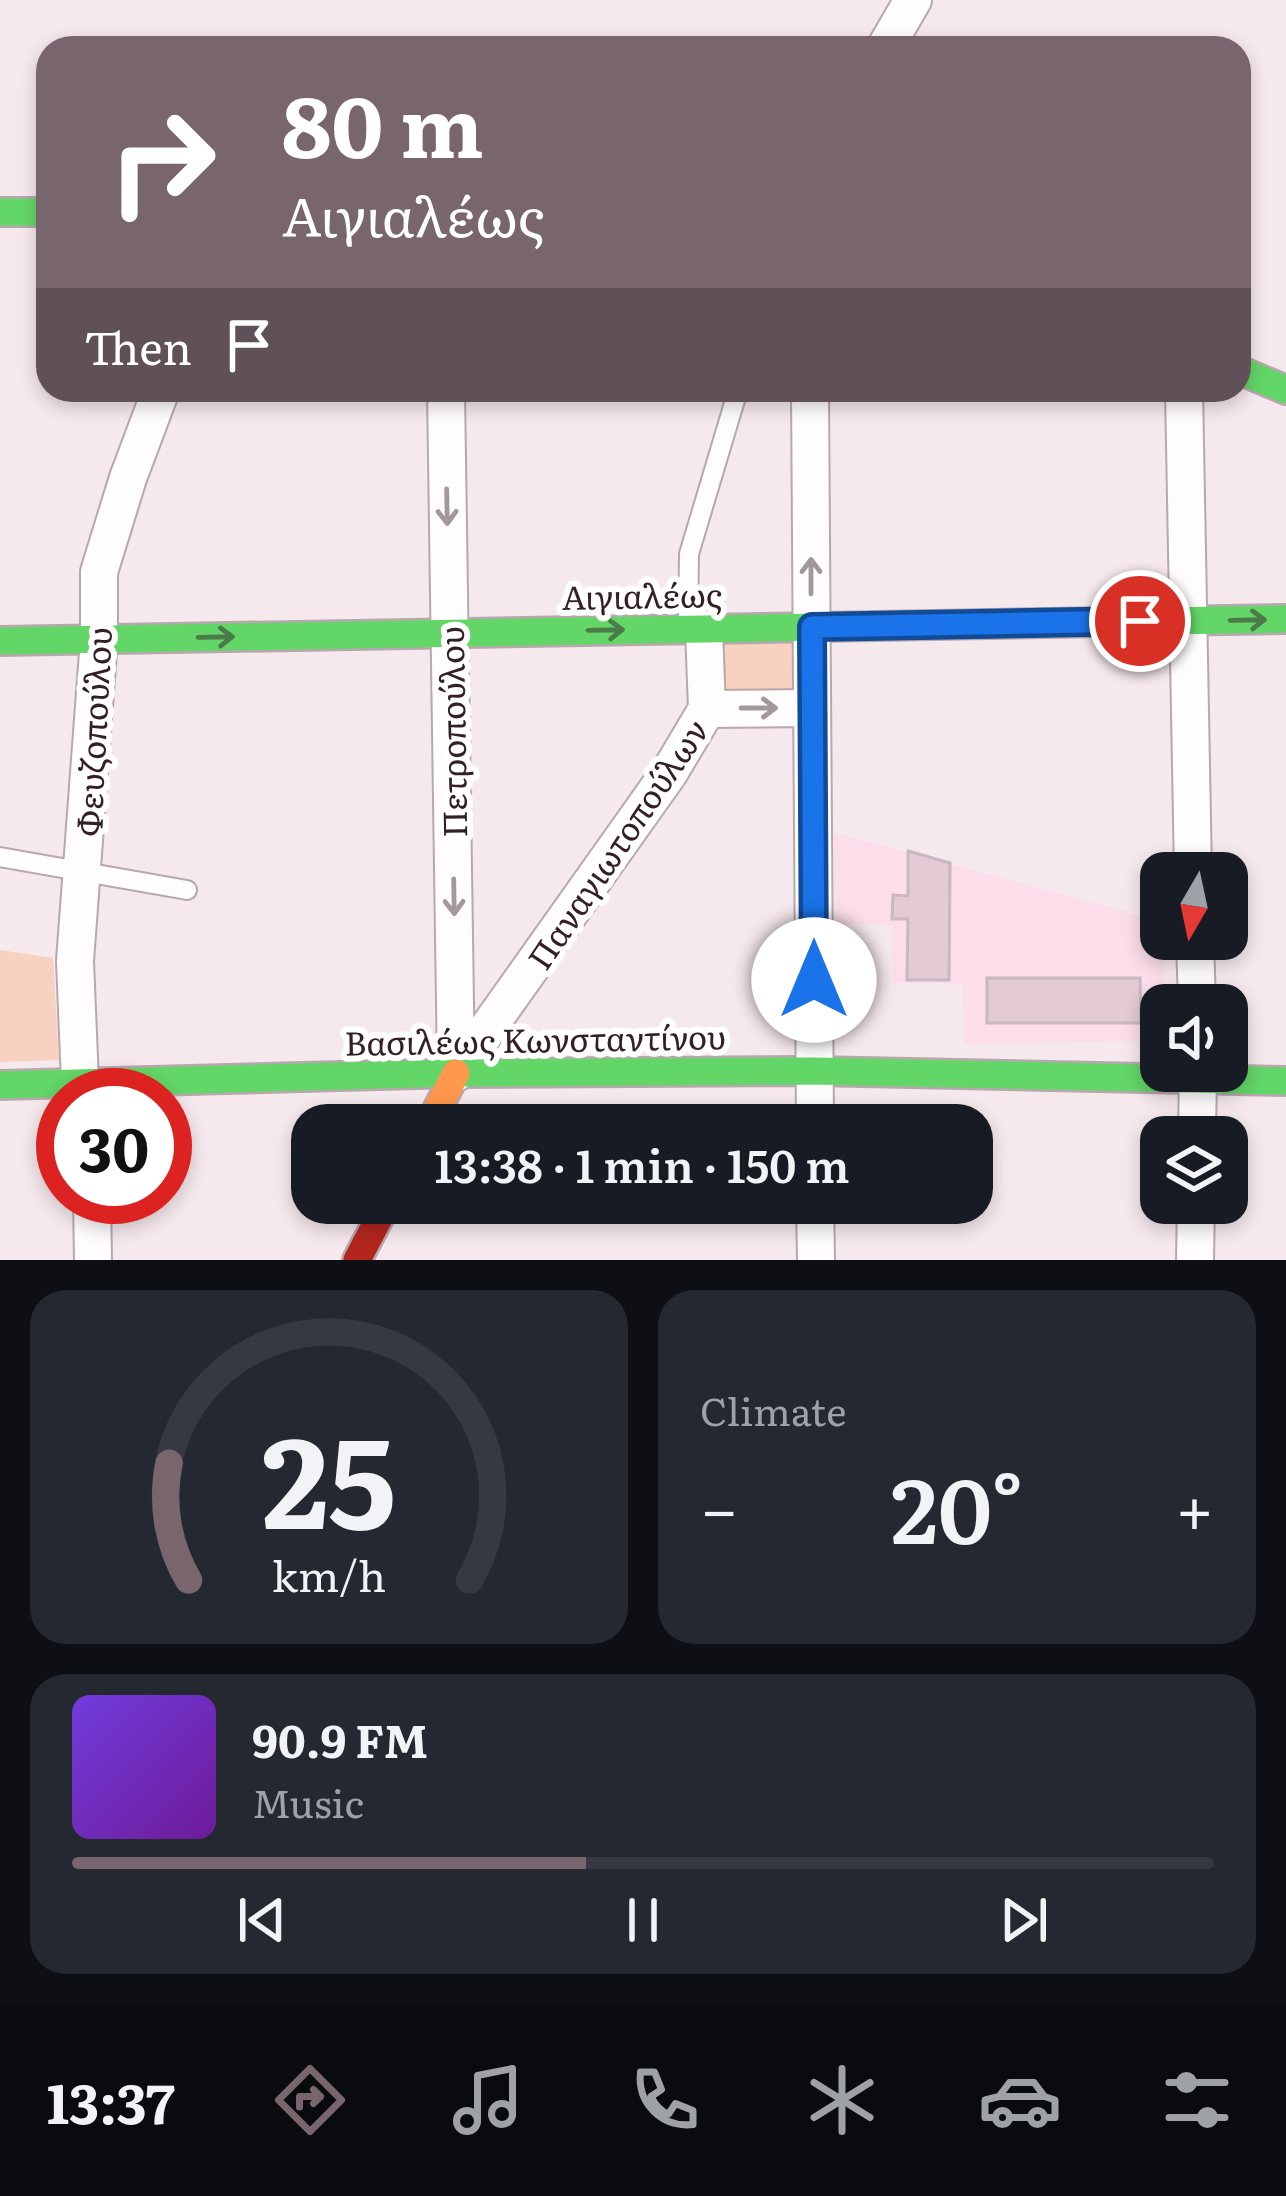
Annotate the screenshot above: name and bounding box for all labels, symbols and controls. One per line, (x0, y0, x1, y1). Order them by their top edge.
text: 80 m (282, 59, 484, 184)
icon: right (84, 84, 240, 240)
text: Αιγιαλέως (282, 173, 545, 254)
text: Then (84, 312, 192, 379)
icon: arrive (216, 312, 282, 378)
one-way arrow (436, 487, 459, 526)
one-way arrow (800, 557, 823, 596)
street label: Αιγιαλέως (561, 568, 723, 620)
pin (1089, 570, 1191, 672)
icon: arrive (1107, 588, 1173, 654)
one-way arrow (1228, 608, 1267, 631)
one-way arrow (586, 619, 625, 642)
one-way arrow (196, 625, 235, 648)
street label: Φευζοπούλου (62, 626, 122, 838)
street label: Πετροπούλου (425, 626, 477, 838)
one-way arrow (739, 697, 778, 719)
street label: Παναγιωτοπούλων (514, 708, 718, 978)
north arrow (1140, 852, 1248, 960)
map controls (1140, 852, 1248, 1224)
one-way arrow (442, 877, 465, 916)
position arrow (751, 917, 877, 1043)
button: sound (1140, 984, 1248, 1092)
street label: Βασιλέως Κωνσταντίνου (344, 1010, 726, 1066)
speed limit sign: 30 (36, 1068, 192, 1224)
button: layers (1140, 1116, 1248, 1224)
text: 13:38 · 1 min · 150 m (434, 1130, 850, 1197)
text: Climate (700, 1380, 846, 1438)
text: 25 (262, 1382, 396, 1567)
text: 20° (891, 1438, 1023, 1572)
text: − (700, 1456, 738, 1554)
text: + (1176, 1456, 1214, 1554)
text: km/h (272, 1542, 386, 1605)
text: 90.9 FM (252, 1705, 428, 1772)
text: Music (252, 1772, 364, 1830)
icon: previous (229, 1887, 295, 1953)
icon: pause (610, 1887, 676, 1953)
icon: next (991, 1887, 1057, 1953)
icon: directions (268, 2058, 352, 2142)
icon: music (446, 2058, 530, 2142)
icon: phone (623, 2058, 707, 2142)
icon: climate (800, 2058, 884, 2142)
icon: car (978, 2058, 1062, 2142)
icon: filters (1155, 2058, 1239, 2142)
text: 13:37 (47, 2060, 175, 2141)

